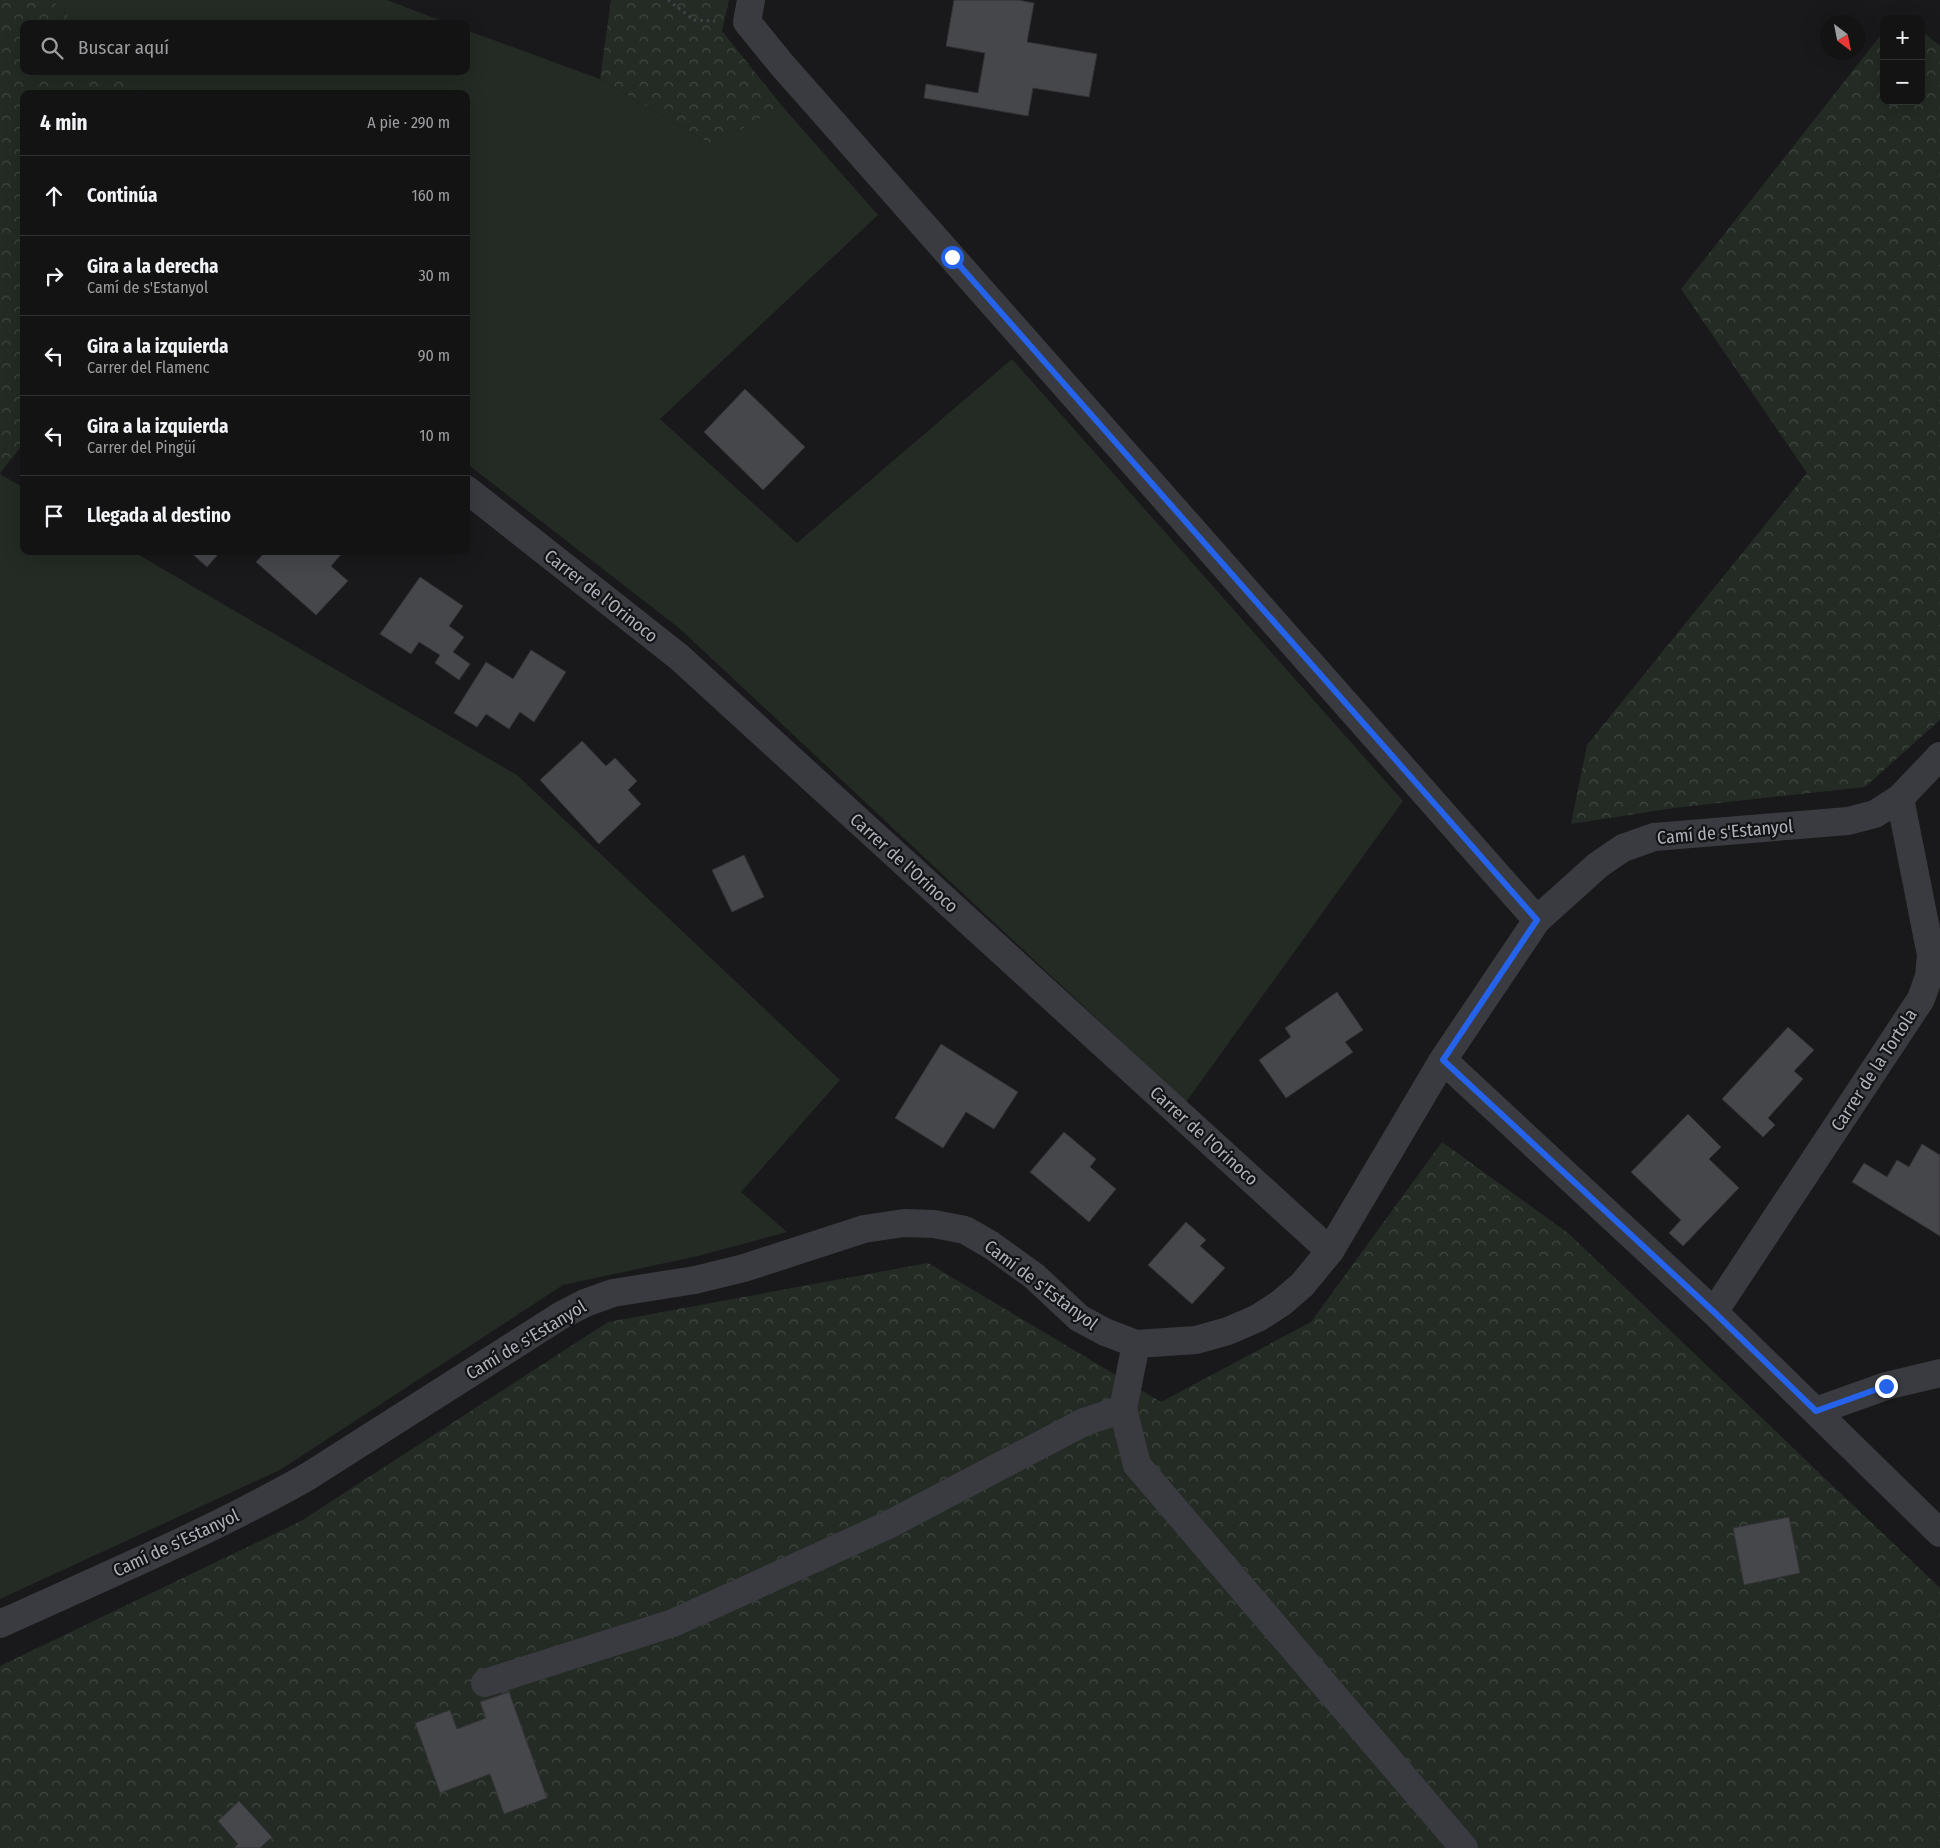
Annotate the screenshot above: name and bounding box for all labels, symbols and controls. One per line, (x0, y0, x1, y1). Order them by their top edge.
north arrow (1820, 15, 1865, 60)
map controls (1880, 15, 1925, 105)
button: + (1880, 15, 1925, 60)
search box (20, 20, 470, 75)
icon: search (38, 34, 66, 62)
text: Buscar aquí (78, 36, 169, 59)
button: − (1880, 60, 1925, 105)
text: 4 min (40, 110, 88, 136)
text: A pie · 290 m (367, 113, 450, 132)
icon: ahead (40, 182, 68, 210)
text: Continúa (87, 184, 158, 207)
text: 160 m (411, 186, 450, 205)
route start (941, 246, 964, 269)
text: Gira a la derecha (87, 255, 219, 278)
icon: right (40, 262, 68, 290)
text: 30 m (418, 266, 450, 285)
text: Camí de s'Estanyol (87, 278, 208, 297)
text: Gira a la izquierda (87, 335, 229, 358)
icon: left (40, 342, 68, 370)
text: 90 m (418, 346, 450, 365)
text: Carrer del Flamenc (87, 358, 210, 377)
text: Gira a la izquierda (87, 415, 229, 438)
icon: left (40, 422, 68, 450)
text: 10 m (419, 426, 450, 445)
text: Carrer del Pingüí (87, 438, 196, 457)
icon: arrive (40, 502, 68, 530)
text: Llegada al destino (87, 504, 231, 527)
street label: Carrer de l'Orinoco (540, 545, 662, 647)
street label: Carrer de l'Orinoco (845, 809, 963, 917)
street label: Camí de s'Estanyol (1656, 815, 1794, 849)
street label: Carrer de la Tortola (1826, 1005, 1922, 1135)
street label: Carrer de l'Orinoco (1145, 1082, 1263, 1190)
street label: Camí de s'Estanyol (980, 1235, 1102, 1335)
street label: Camí de s'Estanyol (462, 1295, 590, 1385)
route end (1875, 1375, 1898, 1398)
street label: Camí de s'Estanyol (110, 1504, 243, 1582)

